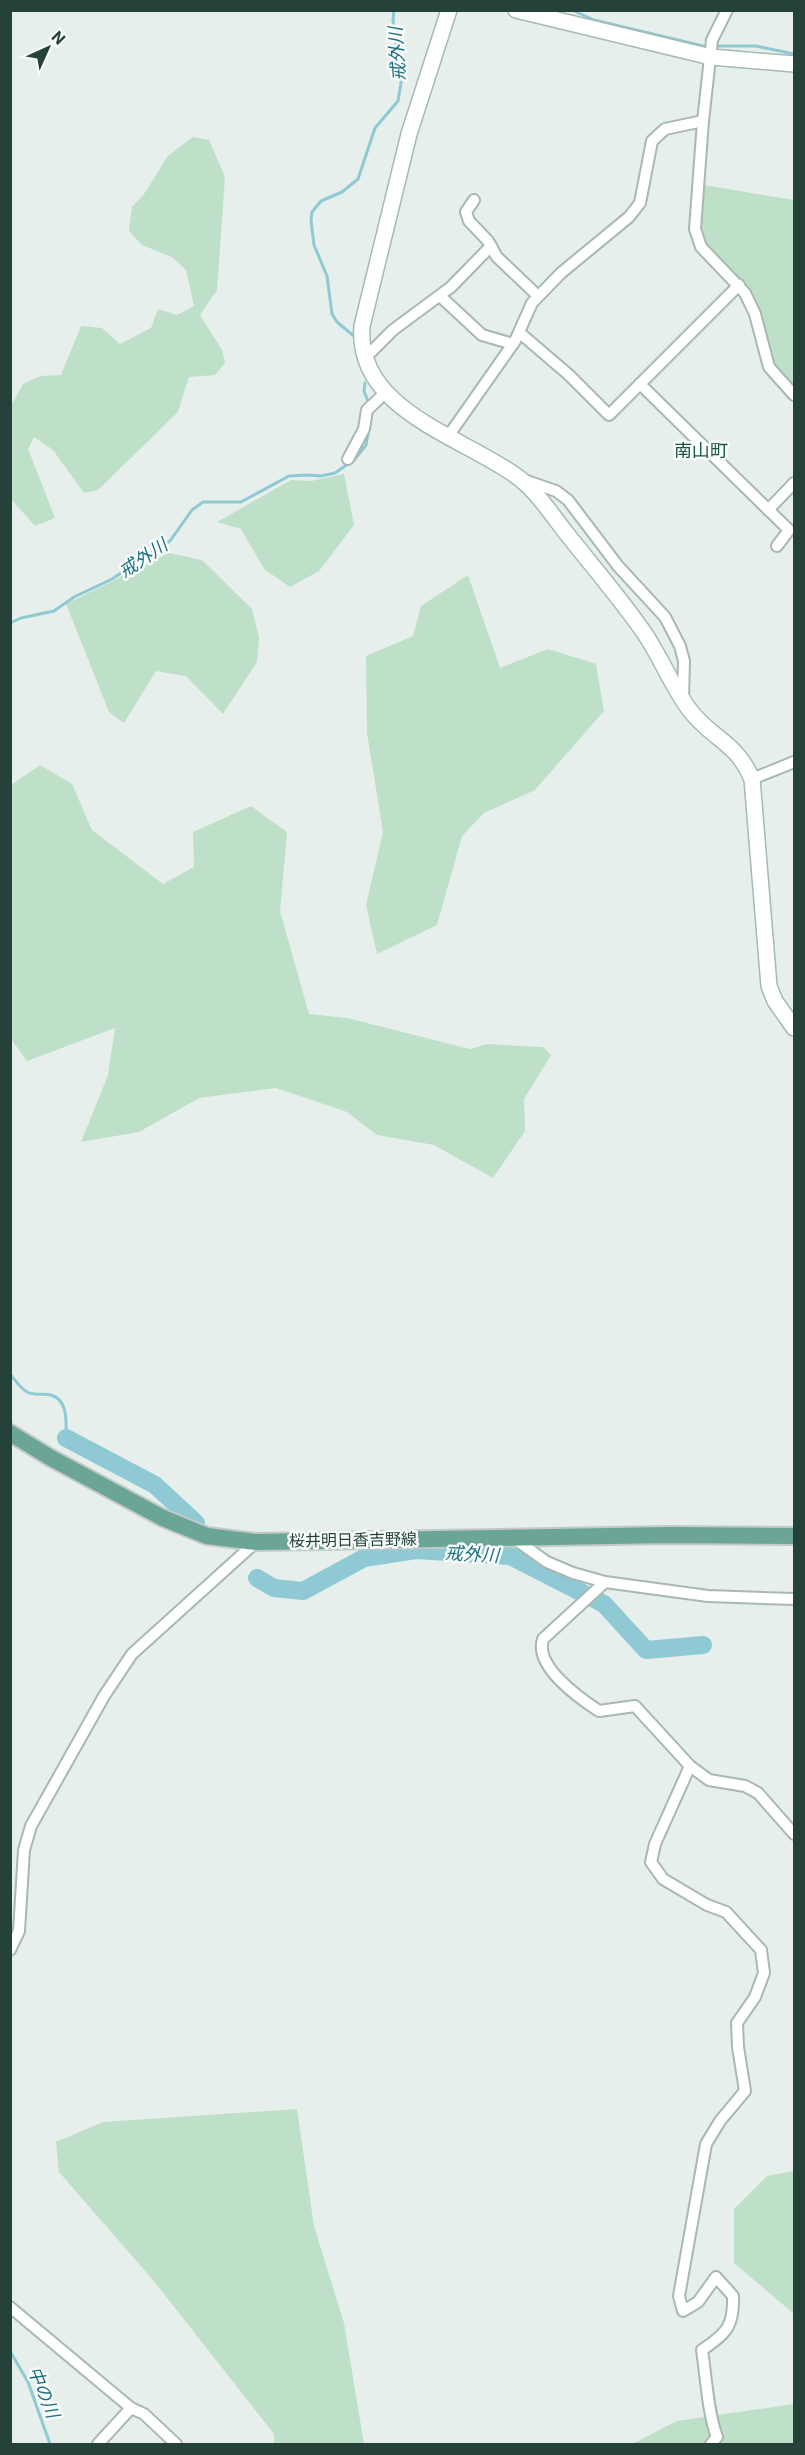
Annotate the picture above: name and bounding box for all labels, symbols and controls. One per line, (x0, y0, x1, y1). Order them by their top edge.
north arrow (18, 18, 78, 78)
water label: 戒外川 (385, 24, 409, 82)
text: N (48, 27, 69, 48)
district label: 南山町 (674, 440, 728, 461)
water label: 戒外川 (115, 533, 173, 582)
street label: 桜井明日香吉野線 (289, 1529, 417, 1551)
water label: 戒外川 (444, 1542, 502, 1566)
water label: 中の川 (24, 2363, 65, 2423)

